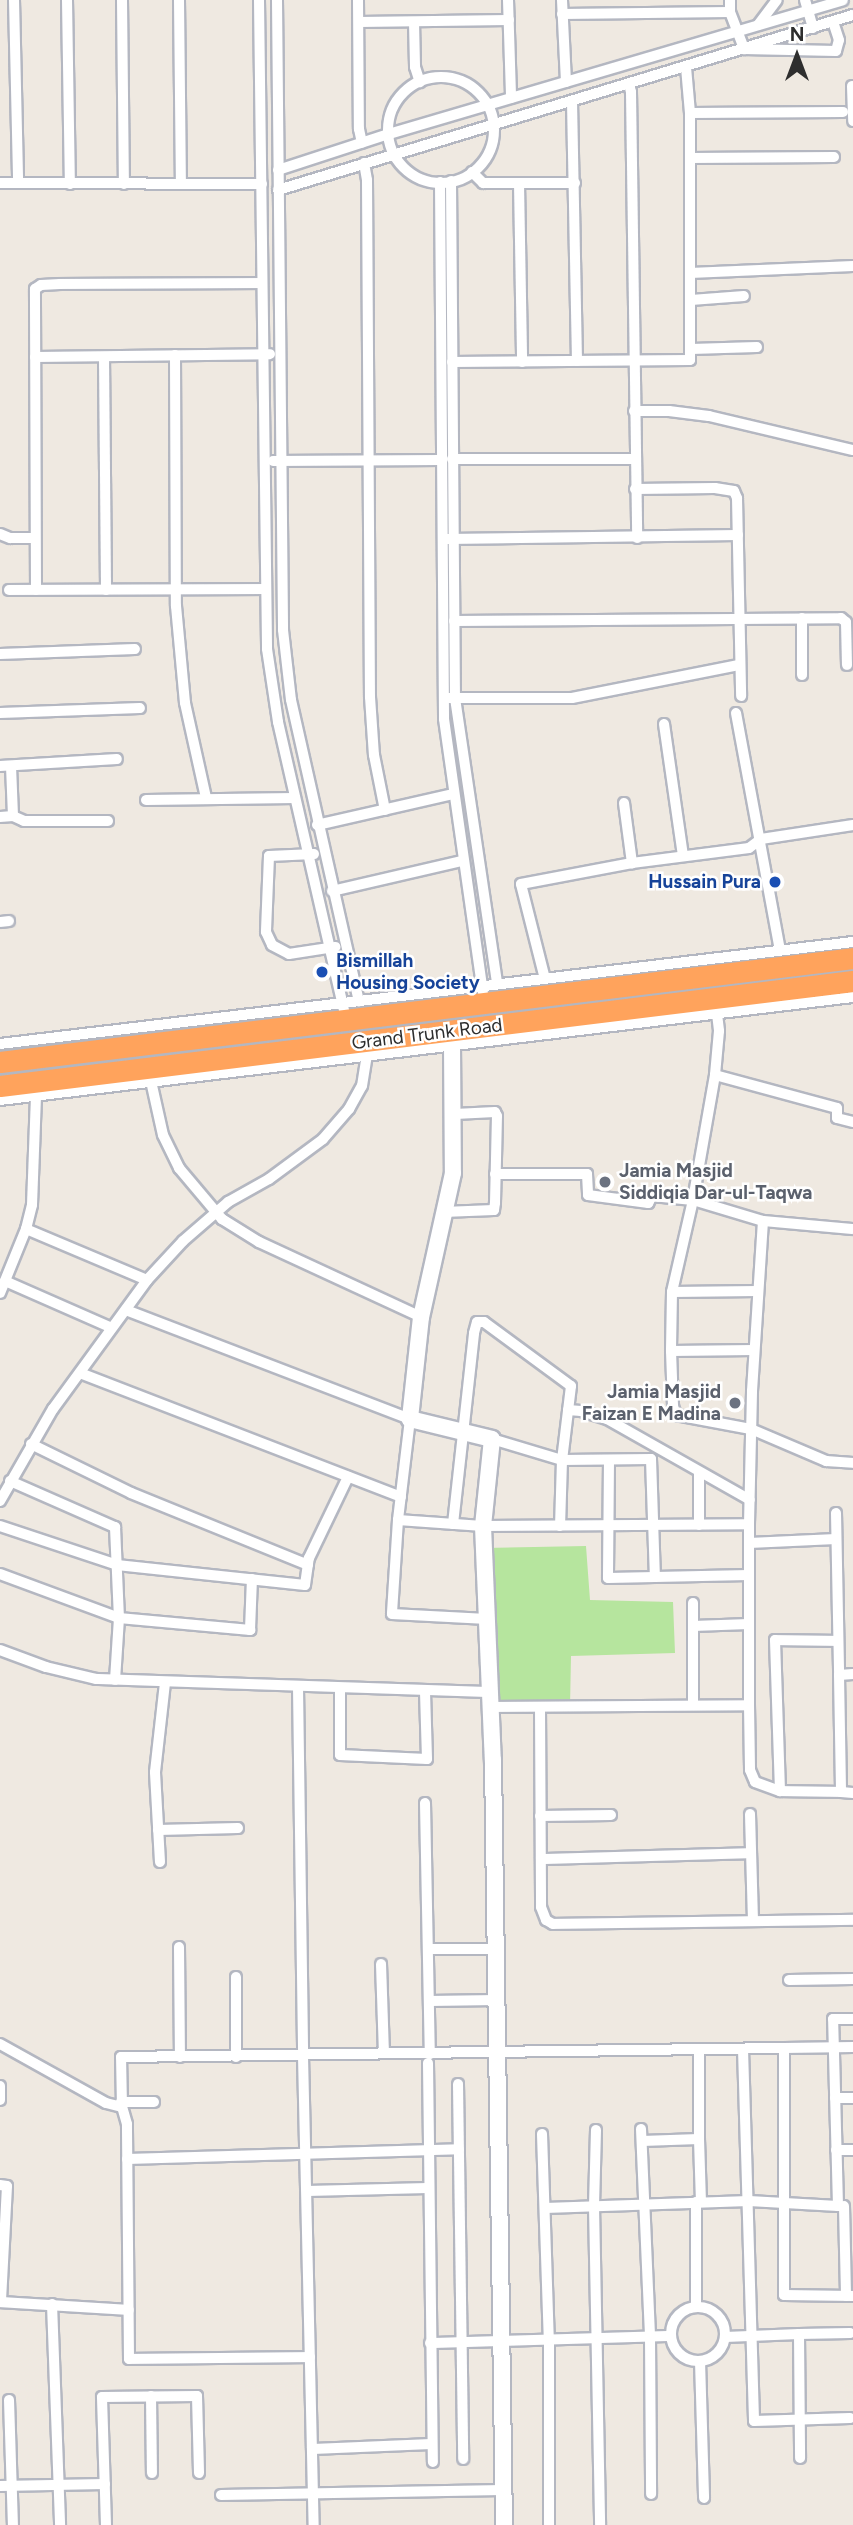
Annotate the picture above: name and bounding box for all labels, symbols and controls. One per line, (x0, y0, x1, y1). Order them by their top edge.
north arrow (762, 21, 832, 91)
text: N (790, 23, 804, 46)
place label: Hussain Pura (648, 871, 761, 893)
marker: Hussain Pura (767, 874, 783, 890)
place label: Bismillah Housing Society (336, 950, 480, 994)
marker: Bismillah Housing Society (314, 964, 330, 980)
street label: Grand Trunk Road (350, 1013, 504, 1055)
place label: Jamia Masjid Siddiqia Dar-ul-Taqwa (619, 1160, 812, 1204)
marker: Jamia Masjid Siddiqia Dar-ul-Taqwa (597, 1174, 613, 1190)
place label: Jamia Masjid Faizan E Madina (582, 1381, 721, 1425)
marker: Jamia Masjid Faizan E Madina (727, 1395, 743, 1411)

